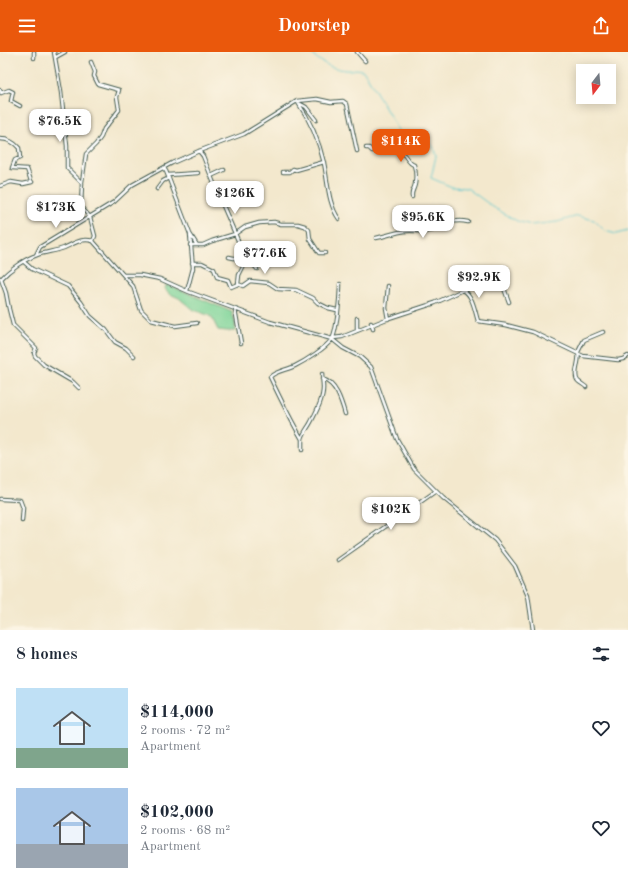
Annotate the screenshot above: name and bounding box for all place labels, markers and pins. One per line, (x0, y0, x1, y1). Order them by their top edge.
pin: $76.5K (27, 109, 93, 143)
pin: $114K (373, 129, 429, 163)
pin: $126K (207, 181, 263, 215)
pin: $173K (28, 195, 84, 229)
pin: $95.6K (390, 205, 456, 239)
pin: $77.6K (232, 241, 298, 275)
pin: $92.9K (446, 265, 512, 299)
pin: $102K (363, 497, 419, 531)

